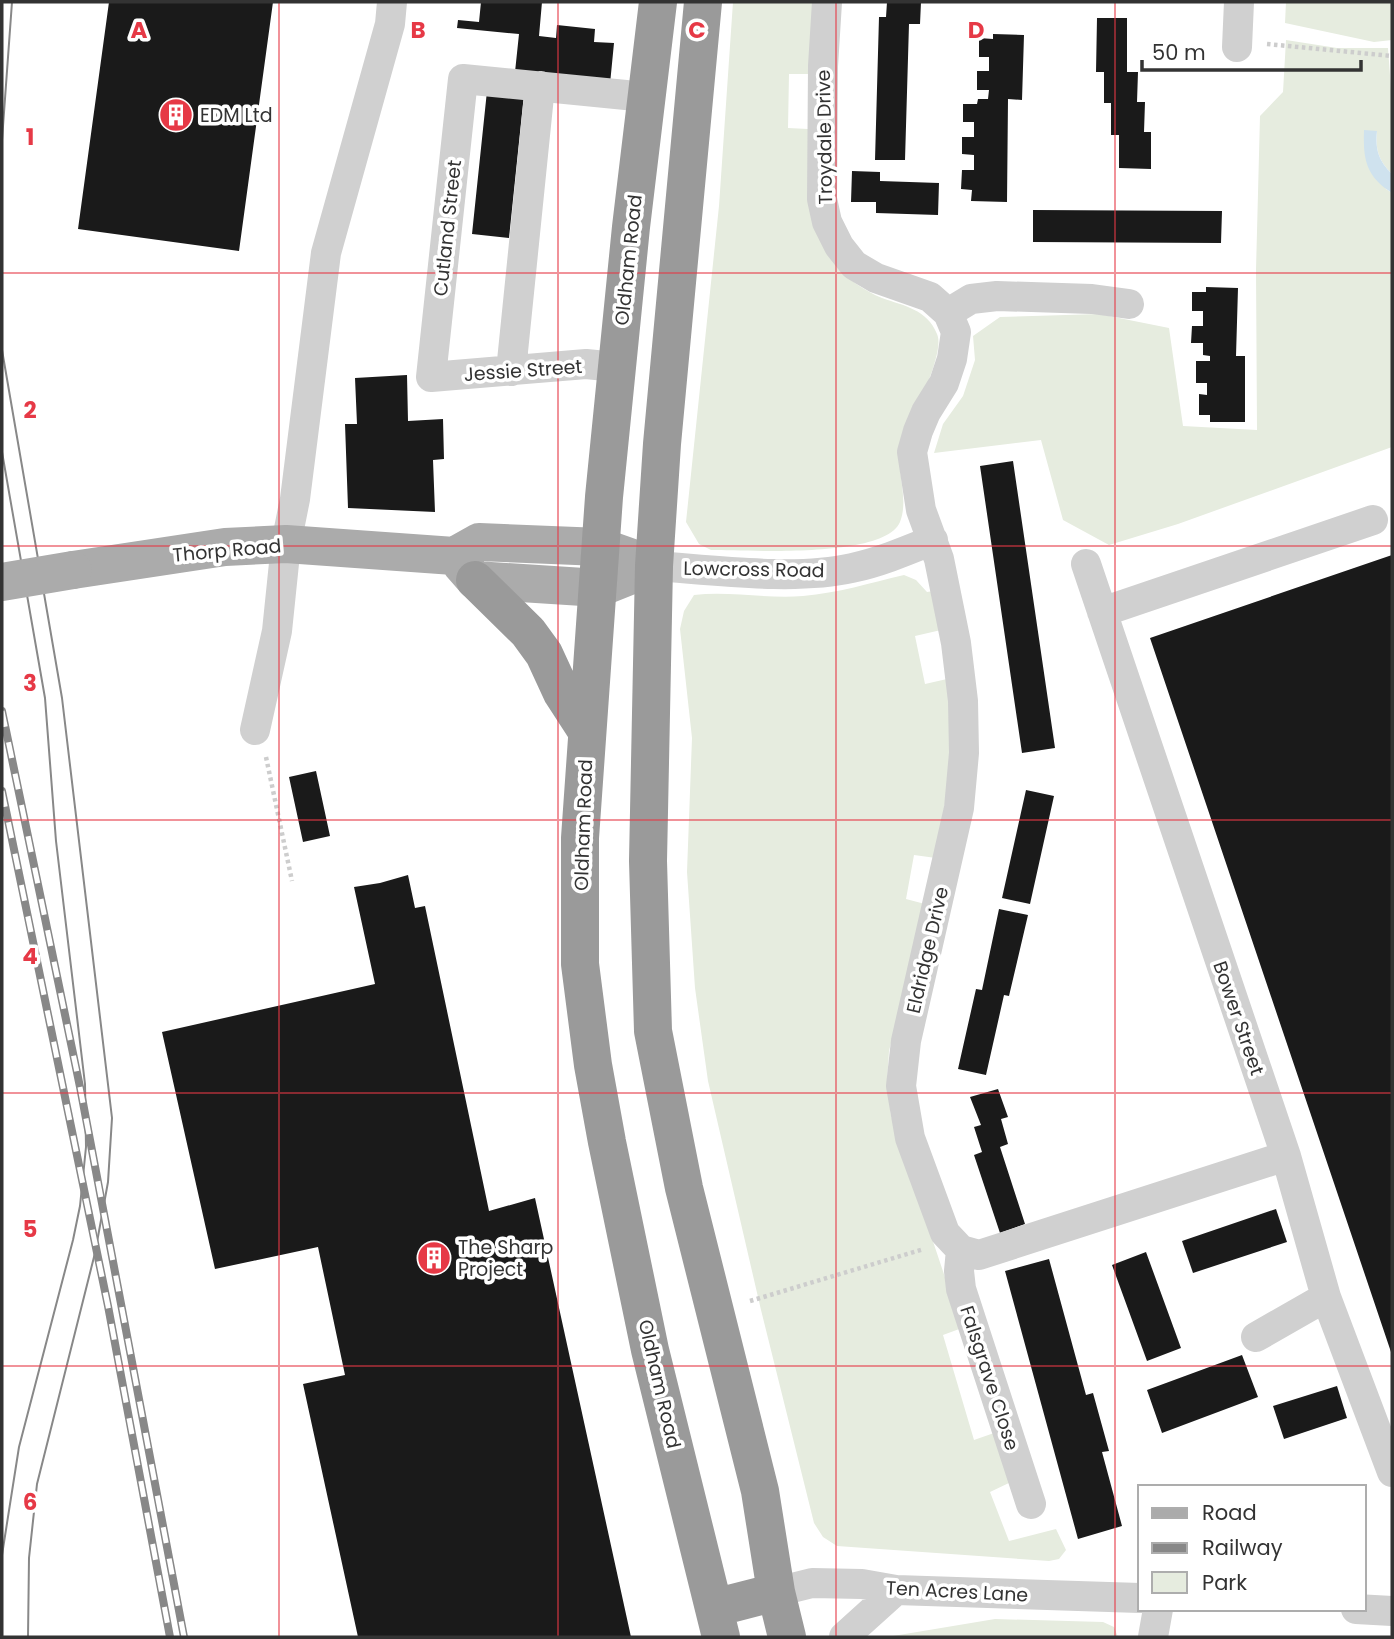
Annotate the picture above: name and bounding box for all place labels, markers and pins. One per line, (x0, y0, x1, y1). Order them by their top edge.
building icon: EDM Ltd (157, 96, 195, 134)
place label: EDM Ltd (200, 102, 273, 129)
place label: The Sharp Project (458, 1234, 554, 1283)
building icon: The Sharp Project (415, 1239, 453, 1277)

